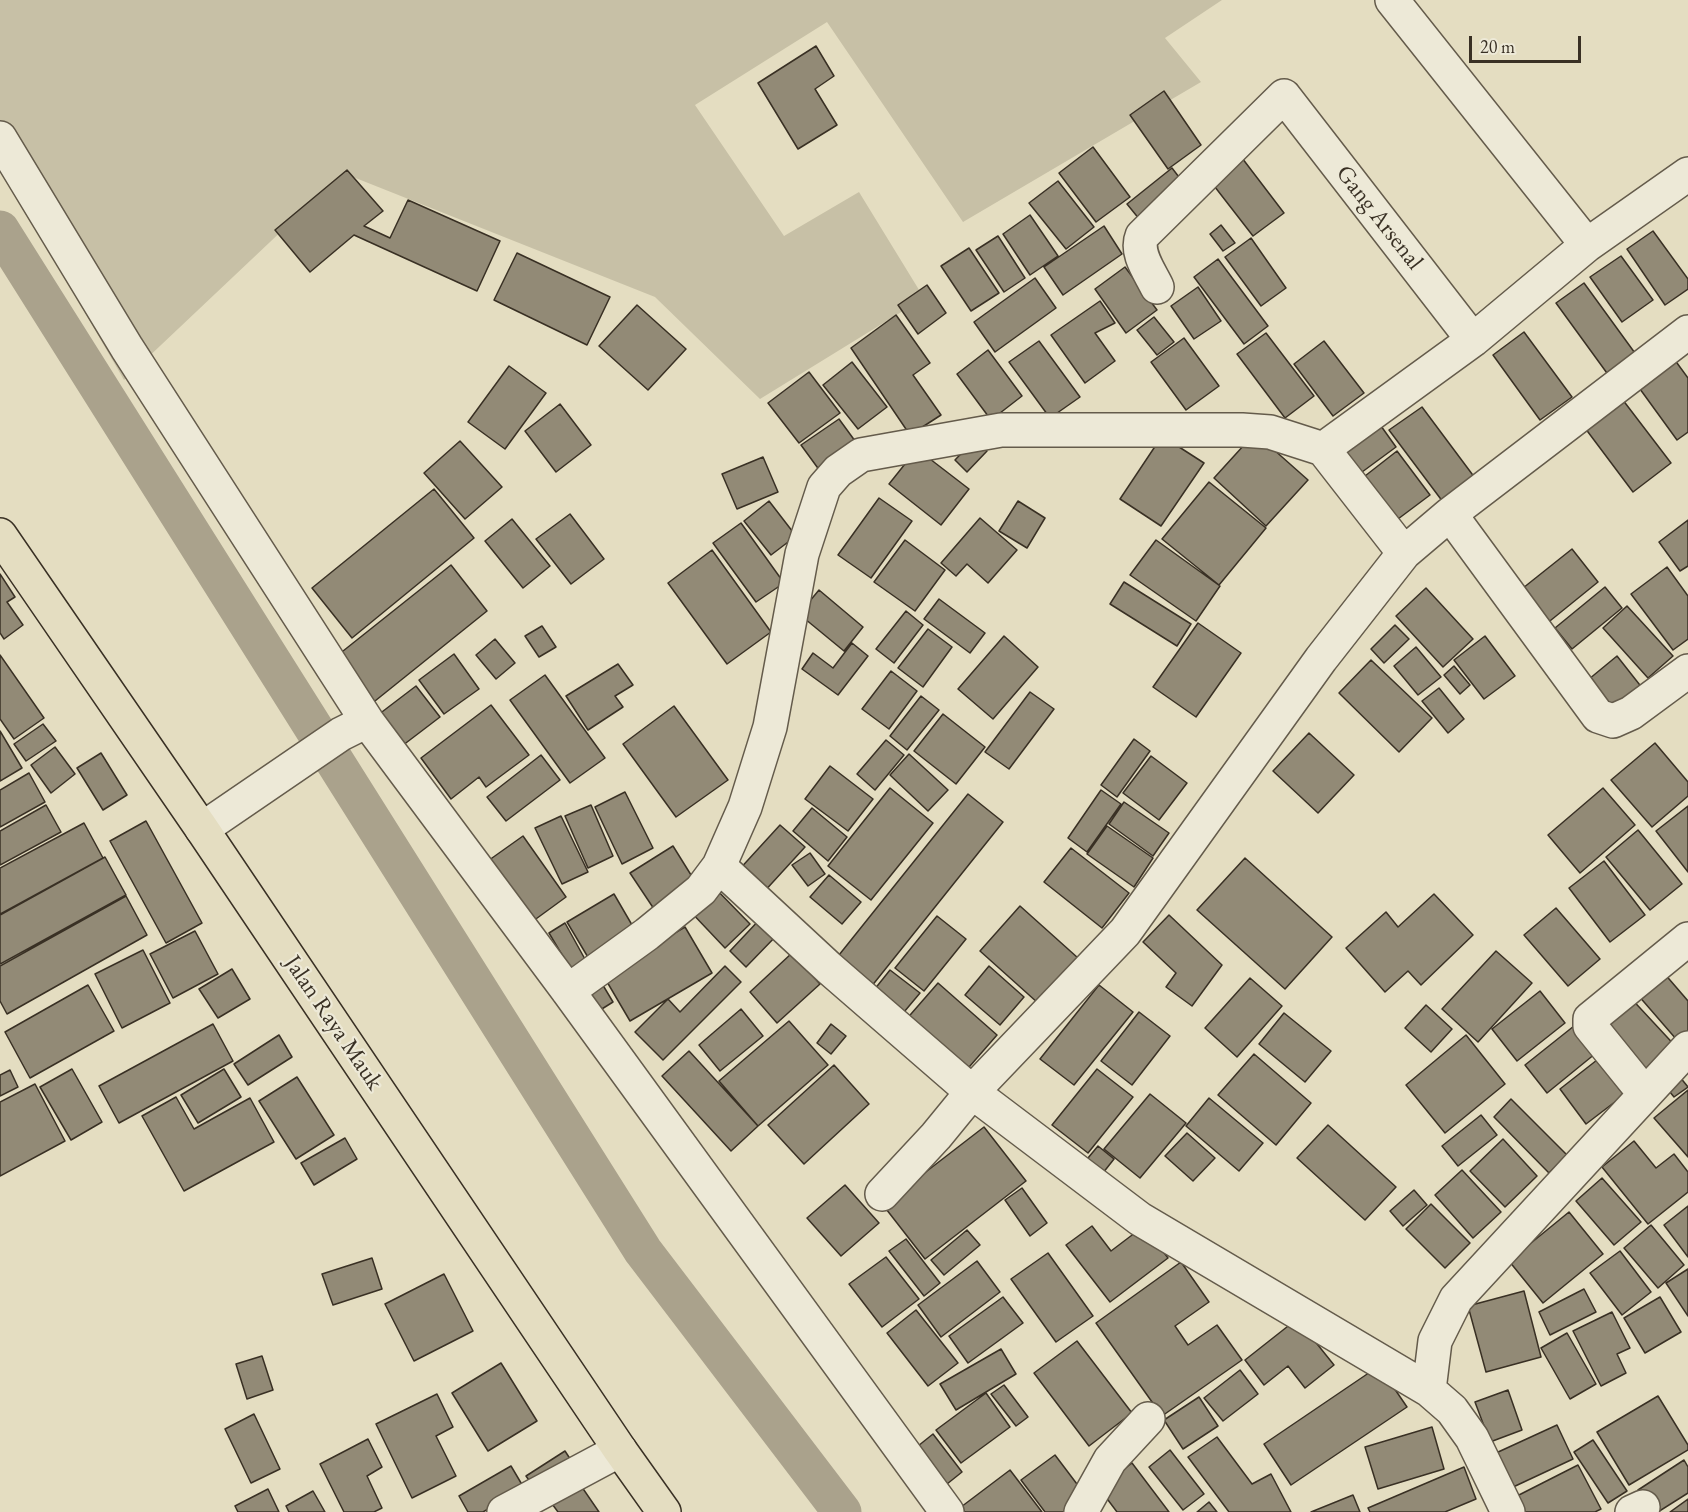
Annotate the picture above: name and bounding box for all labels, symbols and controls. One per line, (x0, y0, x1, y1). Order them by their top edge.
scale bar (1472, 24, 1584, 62)
text: 20 m (1480, 35, 1515, 58)
street label: Gang Arsenal (1329, 160, 1429, 276)
street label: Jalan Raya Mauk (277, 950, 389, 1096)

